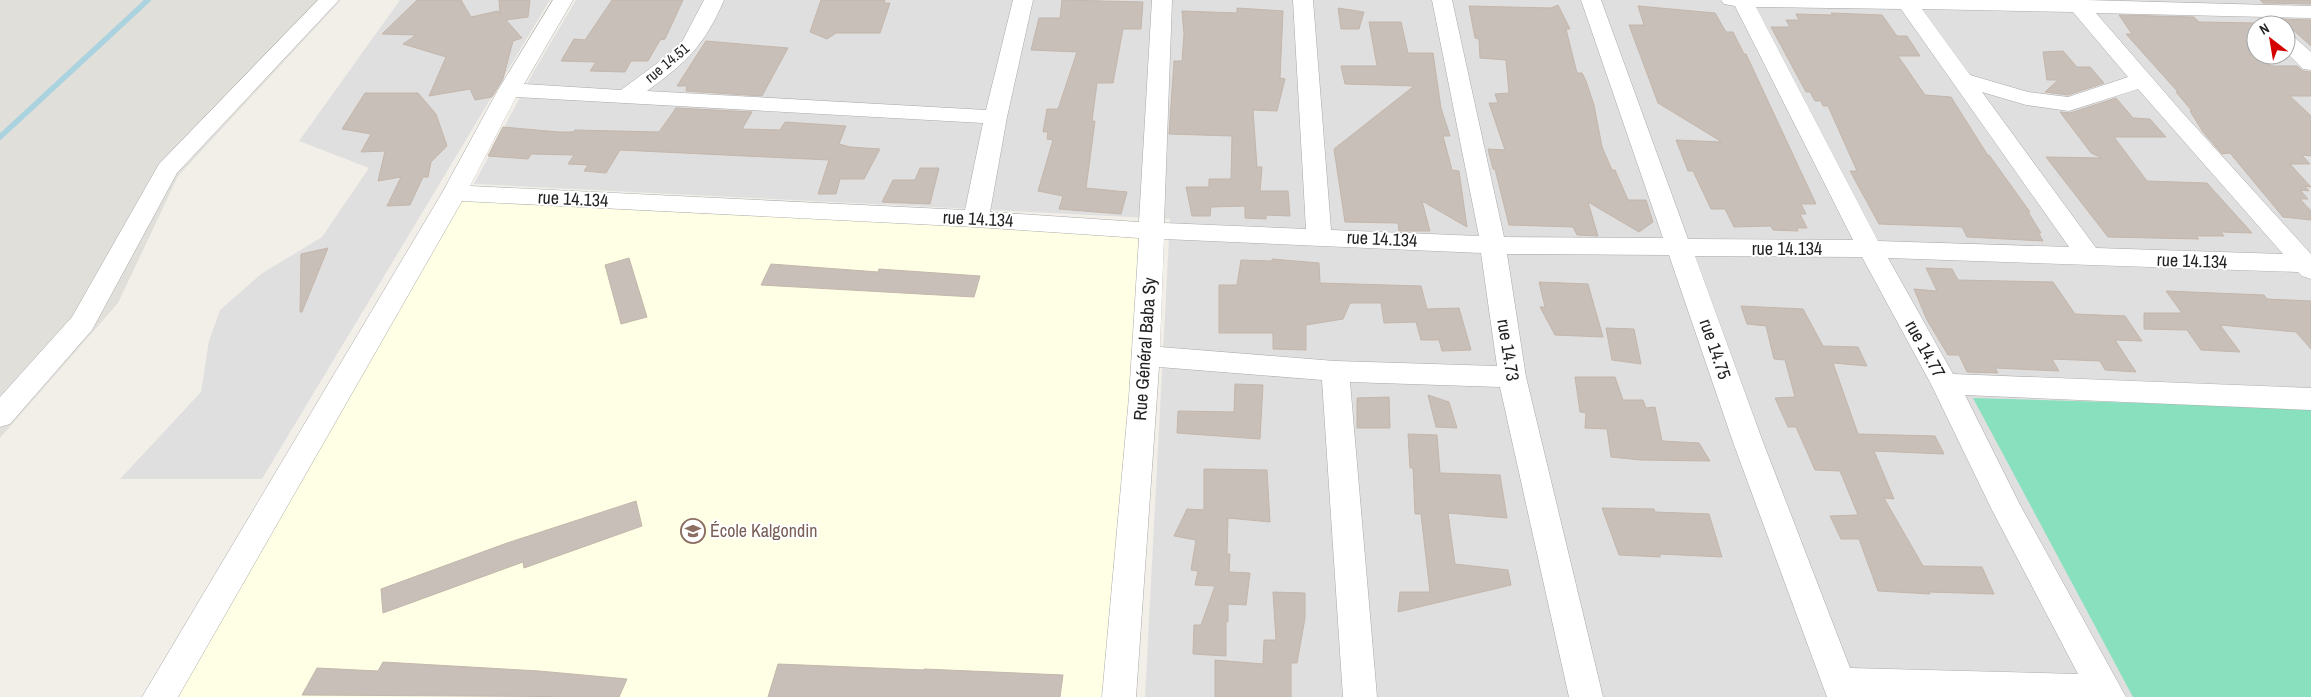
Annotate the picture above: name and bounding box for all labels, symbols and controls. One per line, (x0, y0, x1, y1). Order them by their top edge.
north arrow (2246, 15, 2296, 65)
text: N (2256, 19, 2272, 39)
street label: rue 14.51 (640, 38, 693, 87)
street label: rue 14.134 (537, 184, 609, 213)
street label: rue 14.134 (942, 204, 1014, 233)
street label: rue 14.134 (1346, 224, 1418, 253)
street label: rue 14.134 (1752, 236, 1822, 261)
street label: rue 14.134 (2156, 247, 2228, 274)
street label: Rue Général Baba Sy (1127, 276, 1162, 421)
street label: rue 14.75 (1694, 315, 1737, 382)
street label: rue 14.77 (1899, 315, 1951, 382)
street label: rue 14.73 (1491, 317, 1526, 383)
school or university icon: École Kalgondin (680, 518, 706, 544)
place label: École Kalgondin (710, 518, 818, 543)

